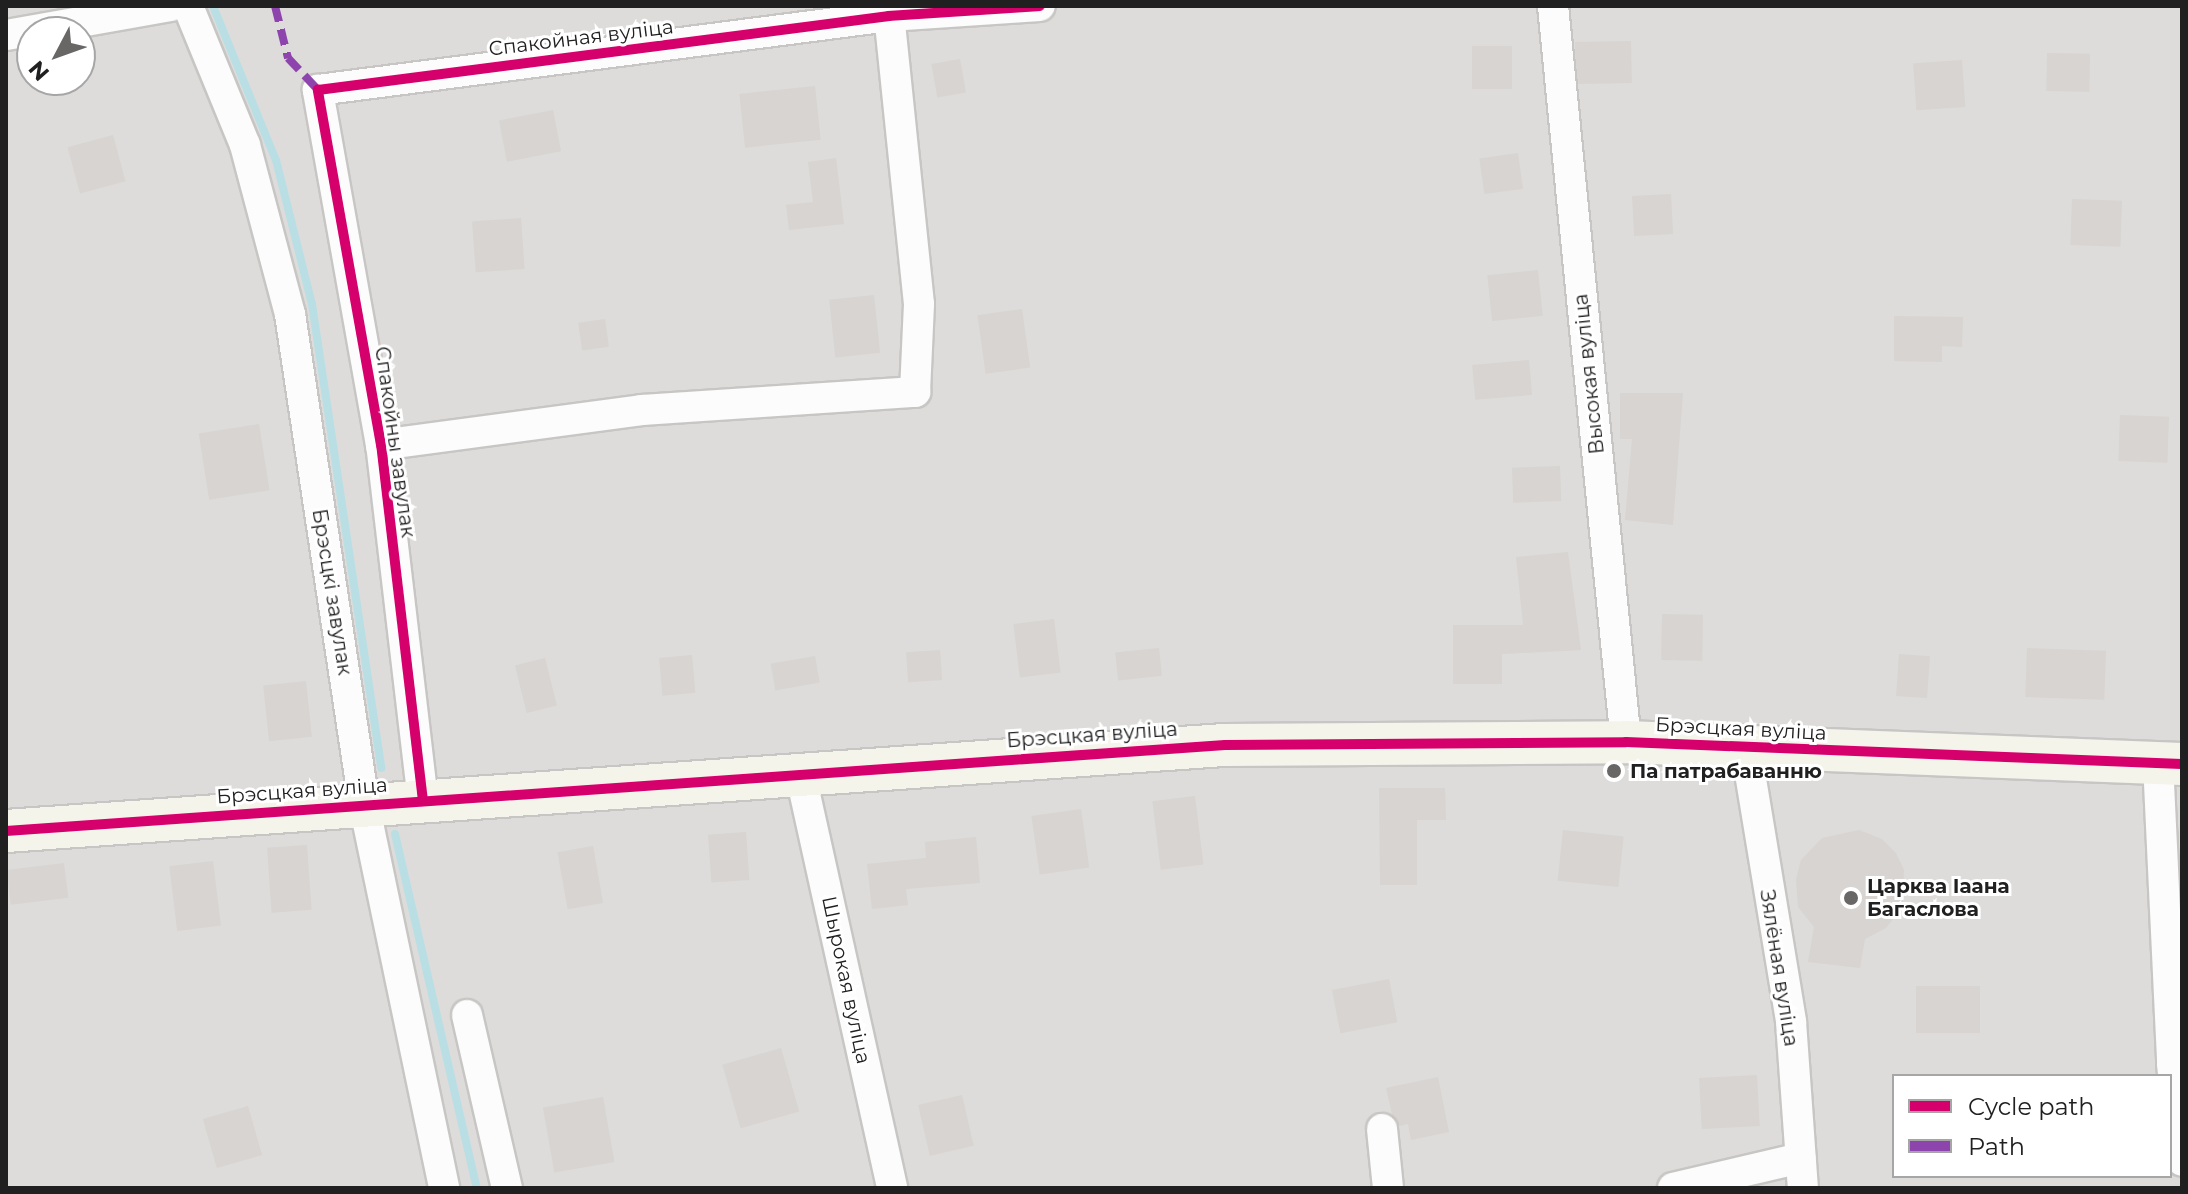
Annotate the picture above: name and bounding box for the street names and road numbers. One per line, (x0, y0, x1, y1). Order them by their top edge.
street label: Спакойная вуліца (487, 15, 675, 61)
street label: Высокая вуліца (1569, 293, 1609, 455)
street label: Спакойны завулак (370, 345, 420, 539)
street label: Брэсцкі завулак (307, 507, 357, 677)
street label: Брэсцкая вуліца (1655, 713, 1827, 745)
street label: Брэсцкая вуліца (1006, 717, 1178, 753)
street label: Брэсцкая вуліца (216, 773, 388, 809)
street label: Зялёная вуліца (1755, 888, 1803, 1048)
street label: Шырокая вуліца (817, 894, 875, 1066)

